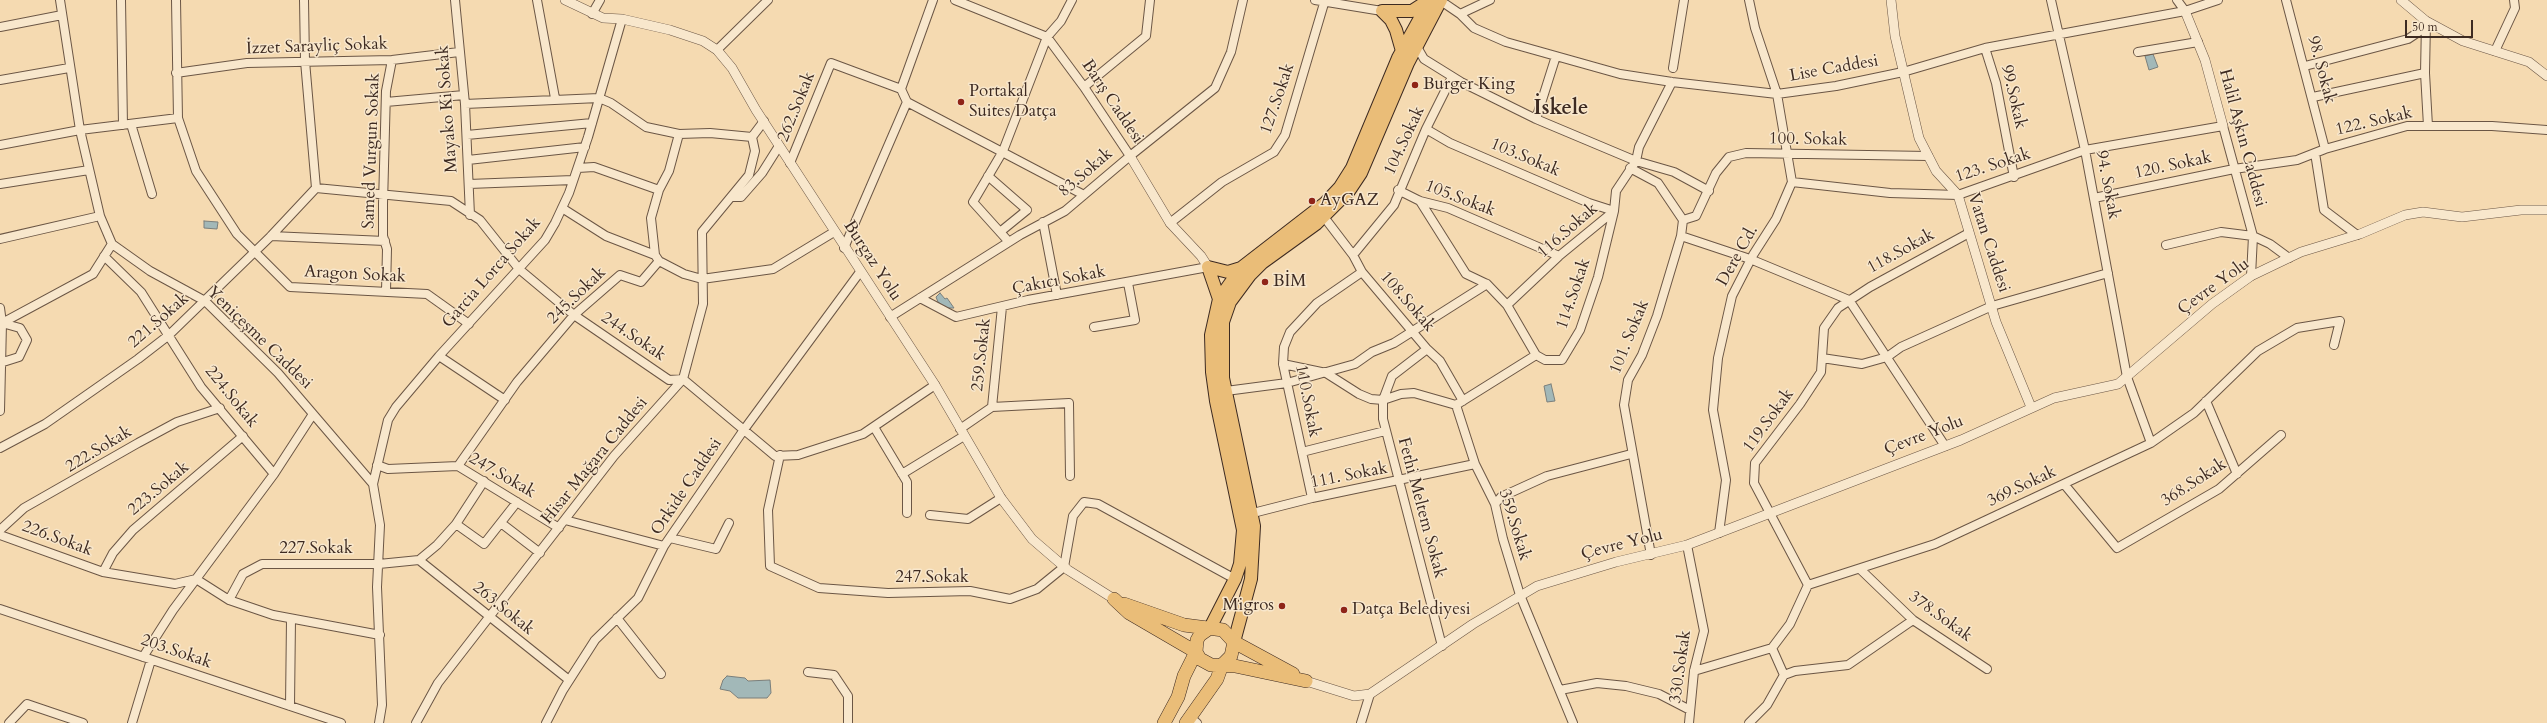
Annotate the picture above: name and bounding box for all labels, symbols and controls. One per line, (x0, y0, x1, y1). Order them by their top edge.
scale bar (2407, 12, 2475, 38)
text: 50 m (2412, 19, 2438, 35)
street label: İzzet Sarayliç Sokak (246, 34, 388, 60)
street label: 98. Sokak (2302, 34, 2340, 106)
street label: Mayako Ki Sokak (433, 45, 463, 173)
street label: Lise Caddesi (1788, 51, 1880, 87)
street label: Barış Caddesi (1076, 56, 1148, 148)
street label: 127.Sokak (1256, 61, 1300, 137)
street label: 99.Sokak (1996, 63, 2030, 131)
street label: Halil Aşkın Caddesi (2214, 67, 2270, 209)
street label: 262.Sokak (774, 69, 820, 145)
street label: Samed Vurgun Sokak (359, 73, 385, 229)
place label: Burger King (1423, 75, 1515, 95)
marker: Burger King (1410, 80, 1420, 90)
place label: Portakal Suites Datça (969, 82, 1057, 122)
district label: İskele (1534, 96, 1588, 122)
marker: Portakal Suites Datça (956, 97, 966, 107)
street label: 104.Sokak (1380, 103, 1430, 179)
street label: 122. Sokak (2334, 103, 2414, 141)
street label: 100. Sokak (1769, 129, 1847, 151)
street label: 103.Sokak (1487, 134, 1563, 182)
street label: 83.Sokak (1055, 144, 1117, 202)
street label: 123. Sokak (1953, 144, 2033, 188)
street label: 120. Sokak (2133, 148, 2213, 184)
street label: 94. Sokak (2090, 149, 2124, 221)
street label: 105.Sokak (1422, 176, 1498, 222)
place label: AyGAZ (1320, 191, 1379, 211)
street label: Vatan Caddesi (1962, 191, 2014, 295)
marker: AyGAZ (1307, 196, 1317, 206)
street label: 116.Sokak (1534, 199, 1602, 263)
street label: Garcia Lorca Sokak (438, 213, 546, 333)
street label: Burgaz Yolu (838, 217, 906, 305)
street label: Dere Cd. (1713, 222, 1763, 290)
street label: 118.Sokak (1864, 225, 1938, 279)
street label: Çevre Yolu (2174, 254, 2254, 320)
street label: 114.Sokak (1552, 256, 1596, 332)
street label: Aragon Sokak (304, 262, 406, 288)
street label: Çakıcı Sokak (1011, 262, 1107, 300)
street label: 245.Sokak (543, 263, 611, 329)
street label: 108.Sokak (1375, 268, 1439, 336)
place label: BİM (1273, 272, 1306, 292)
marker: BİM (1260, 277, 1270, 287)
street label: Yeniçeşme Caddesi (202, 282, 316, 394)
street label: 221.Sokak (125, 289, 193, 353)
street label: 101. Sokak (1606, 297, 1654, 377)
street label: 244.Sokak (597, 308, 669, 366)
street label: 259.Sokak (968, 317, 996, 393)
street label: 224.Sokak (200, 362, 262, 432)
street label: 110.Sokak (1290, 363, 1324, 439)
street label: 119.Sokak (1739, 385, 1799, 457)
street label: Hisar Mağara Caddesi (537, 393, 653, 529)
street label: Çevre Yolu (1881, 412, 1967, 460)
street label: 222.Sokak (62, 422, 136, 478)
street label: Orkide Caddesi (647, 435, 727, 539)
street label: Fethi Meltem Sokak (1392, 435, 1450, 581)
street label: 247.Sokak (465, 449, 539, 503)
street label: 368.Sokak (2158, 454, 2230, 512)
street label: 223.Sokak (124, 458, 194, 520)
street label: 111. Sokak (1309, 459, 1389, 493)
street label: 369.Sokak (1984, 462, 2060, 512)
street label: 359.Sokak (1493, 487, 1535, 563)
street label: 226.Sokak (19, 517, 95, 561)
street label: Çevre Yolu (1579, 525, 1665, 565)
street label: 227.Sokak (279, 539, 353, 559)
street label: 247.Sokak (895, 568, 969, 588)
street label: 263.Sokak (468, 578, 538, 640)
street label: 378.Sokak (1904, 587, 1976, 647)
place label: Migros (1223, 596, 1274, 616)
place label: Datça Belediyesi (1352, 600, 1471, 620)
marker: Migros (1277, 601, 1287, 611)
marker: Datça Belediyesi (1339, 605, 1349, 615)
street label: 330.Sokak (1666, 629, 1696, 705)
street label: 203.Sokak (138, 630, 214, 674)

